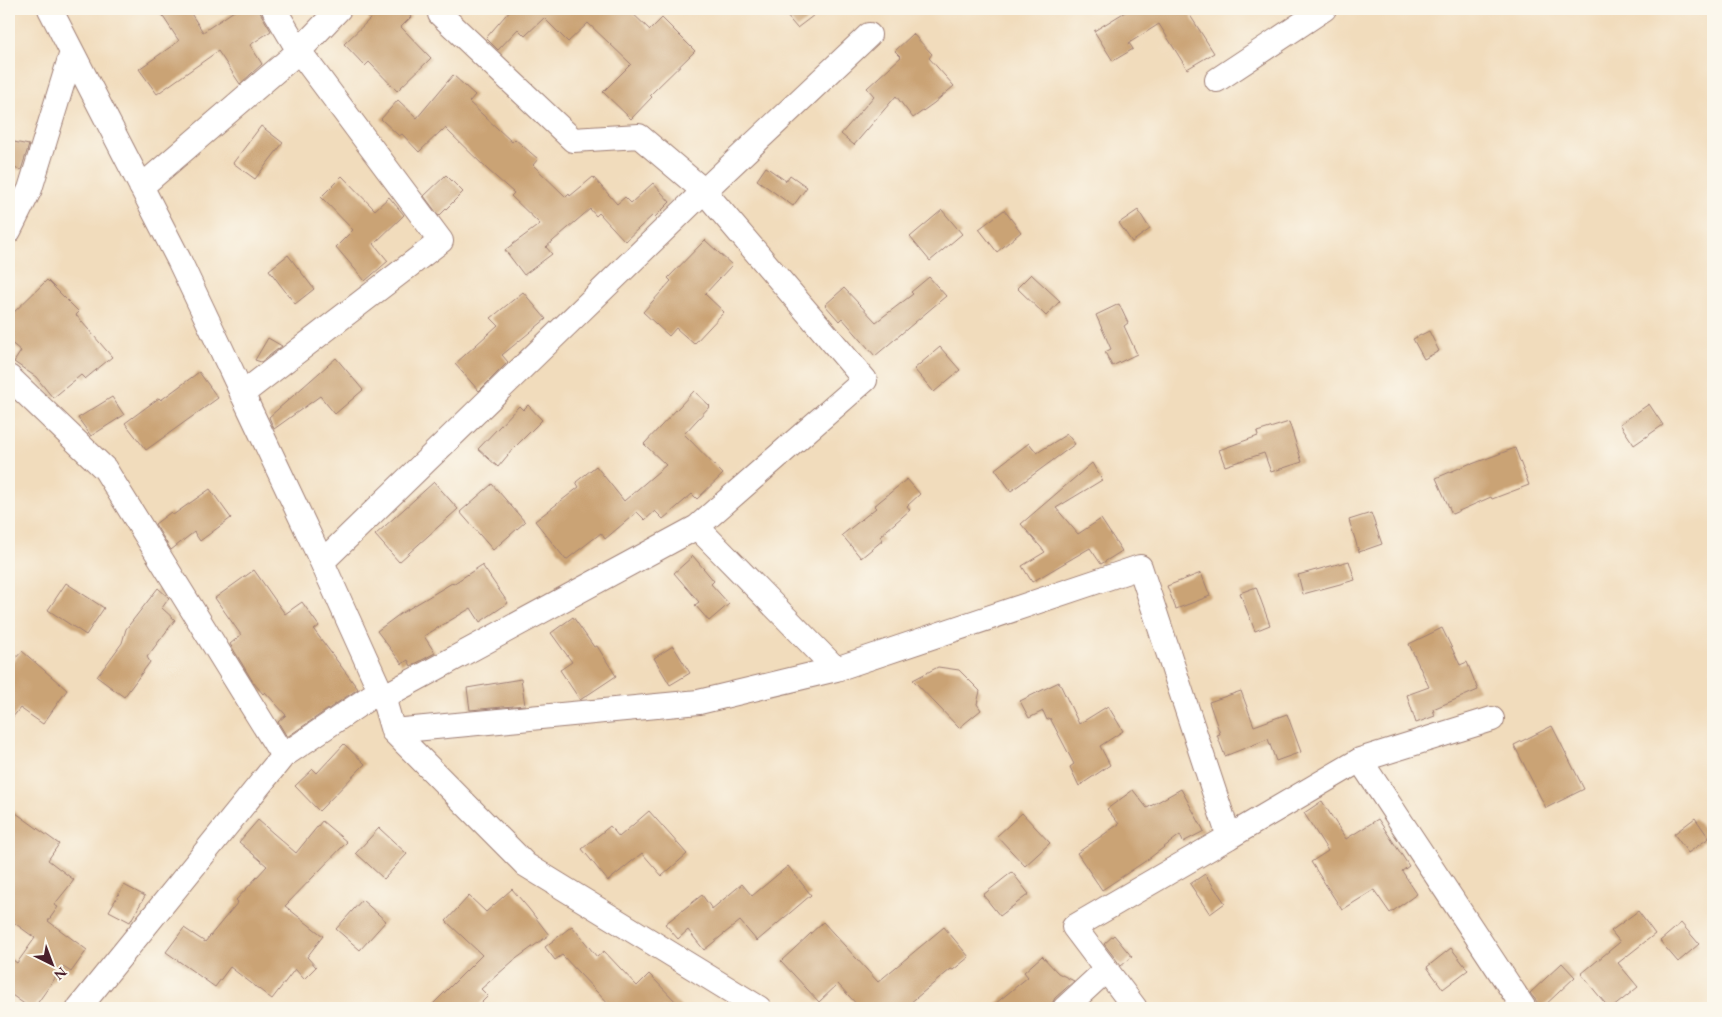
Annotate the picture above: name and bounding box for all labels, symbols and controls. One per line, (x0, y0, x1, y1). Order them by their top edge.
north arrow (28, 940, 78, 990)
text: N (50, 963, 71, 985)

